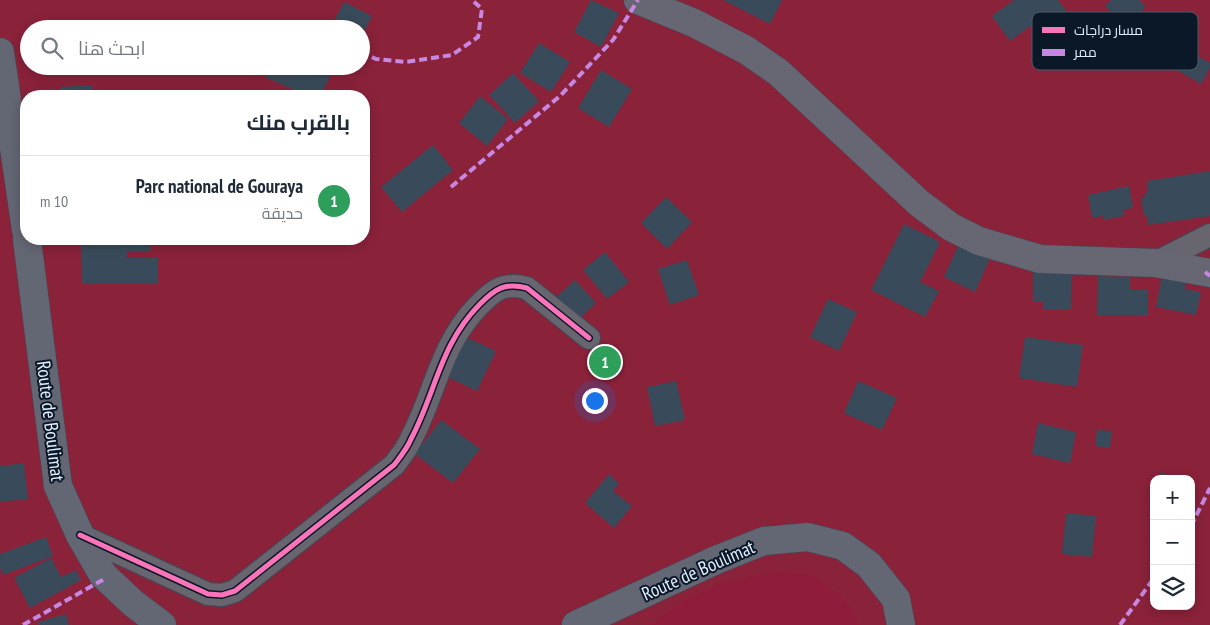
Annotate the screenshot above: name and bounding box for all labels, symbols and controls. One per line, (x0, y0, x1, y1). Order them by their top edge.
legend (1032, 12, 1198, 70)
search box (20, 20, 370, 75)
text: مسار دراجات (1074, 21, 1143, 39)
icon: search (38, 34, 66, 62)
text: ابحث هنا (78, 36, 146, 60)
text: ممر (1073, 43, 1097, 61)
text: بالقرب منك (247, 109, 350, 136)
text: Parc national de Gouraya (136, 174, 303, 198)
text: 10 m (40, 191, 68, 211)
text: 1 (330, 191, 338, 211)
text: حديقة (262, 203, 303, 223)
pin: 1 (589, 343, 621, 381)
street label: Route de Boulimat (32, 359, 70, 483)
your location (582, 388, 608, 414)
map controls (1150, 475, 1195, 610)
button: + (1150, 475, 1195, 520)
button: − (1150, 520, 1195, 565)
street label: Route de Boulimat (638, 534, 759, 606)
button: layers (1150, 565, 1195, 610)

